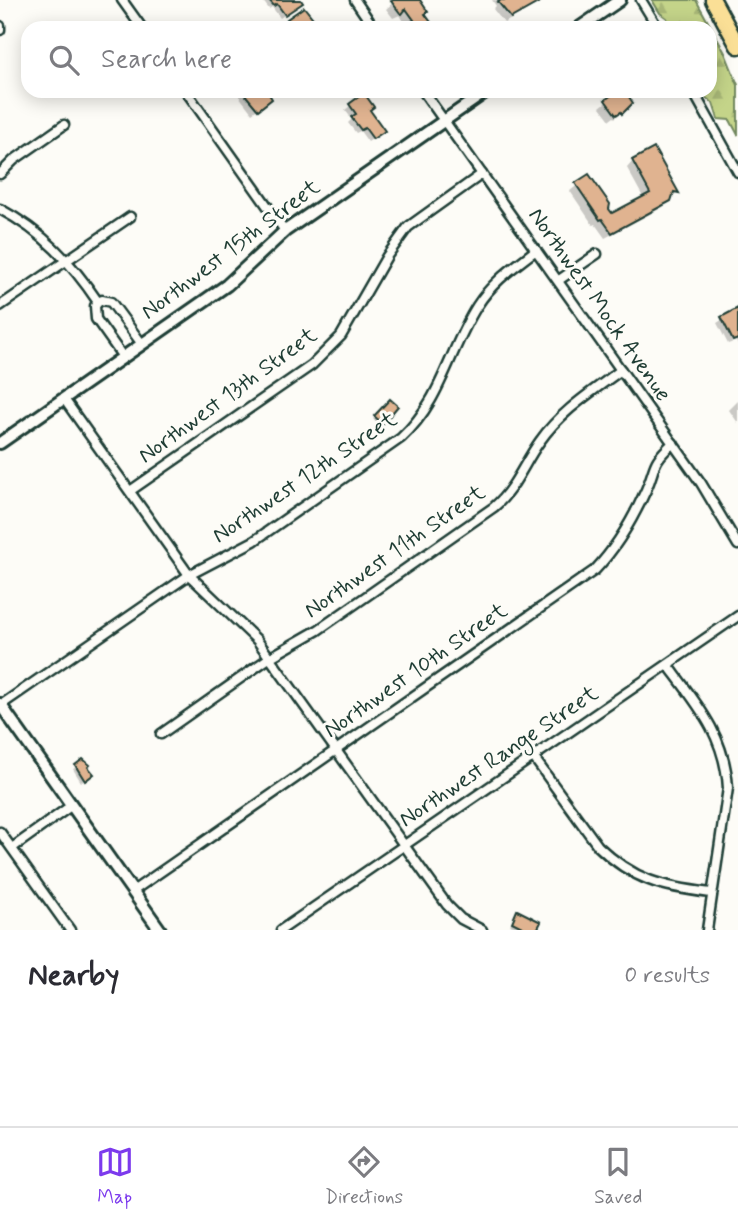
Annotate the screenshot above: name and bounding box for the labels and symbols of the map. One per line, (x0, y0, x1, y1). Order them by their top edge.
street label: Northwest 15th Street (135, 173, 327, 327)
street label: Northwest Mock Avenue (521, 202, 677, 408)
street label: Northwest 13th Street (133, 321, 324, 471)
street label: Northwest 12th Street (207, 405, 404, 551)
street label: Northwest 11th Street (299, 478, 492, 626)
street label: Northwest 10th Street (318, 596, 514, 746)
street label: Northwest Range Street (393, 679, 606, 837)

